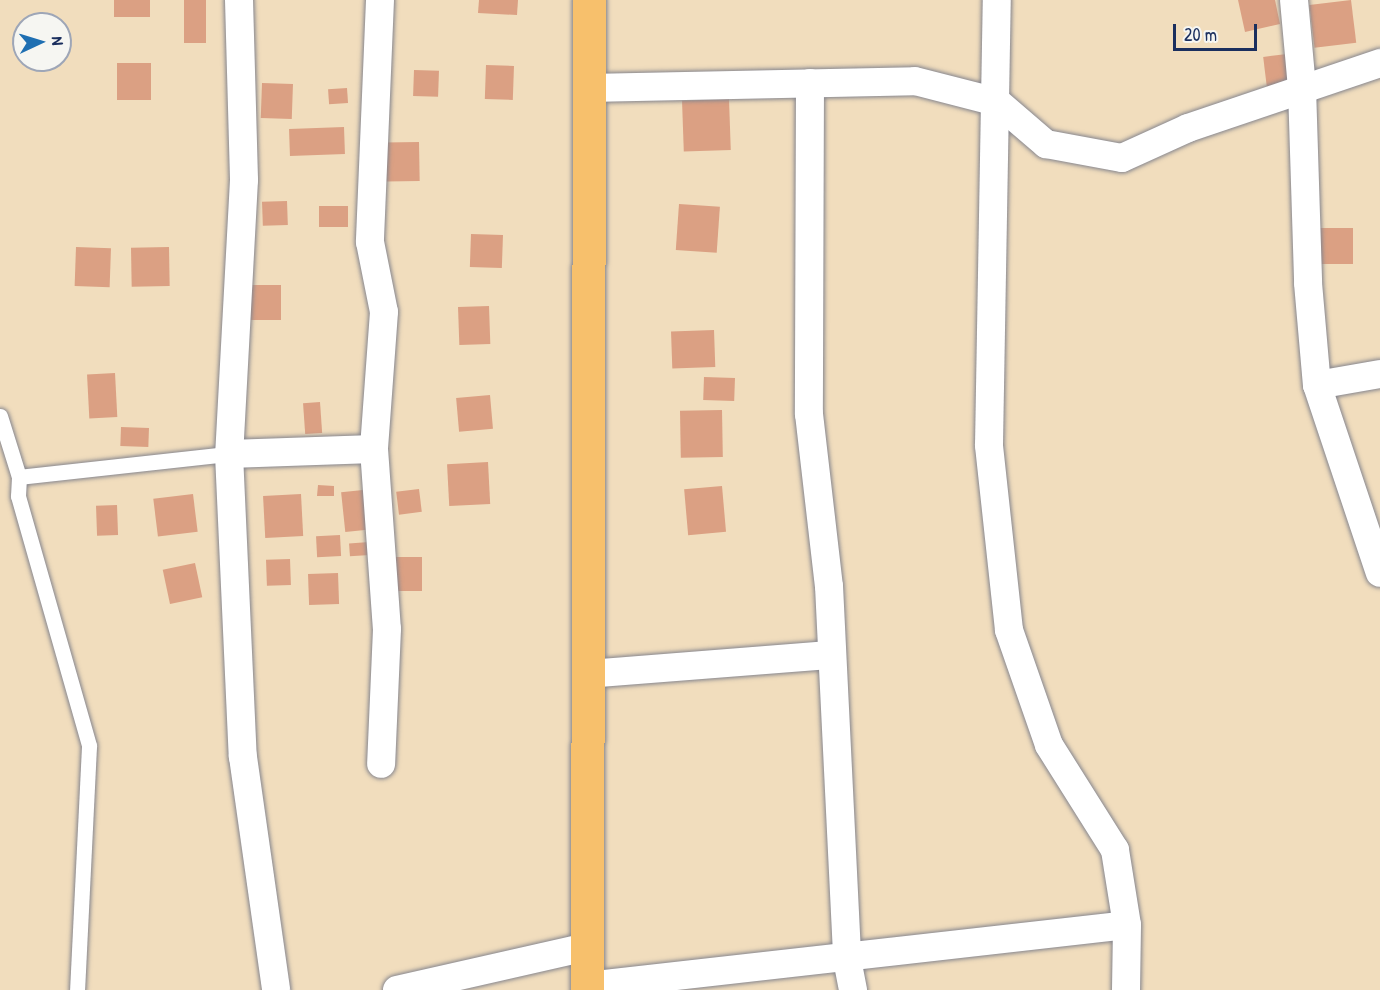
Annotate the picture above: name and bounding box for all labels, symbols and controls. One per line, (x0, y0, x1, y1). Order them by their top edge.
north arrow (12, 12, 72, 72)
scale bar (1176, 12, 1260, 50)
text: 20 m (1184, 22, 1217, 47)
text: N (47, 36, 69, 46)

